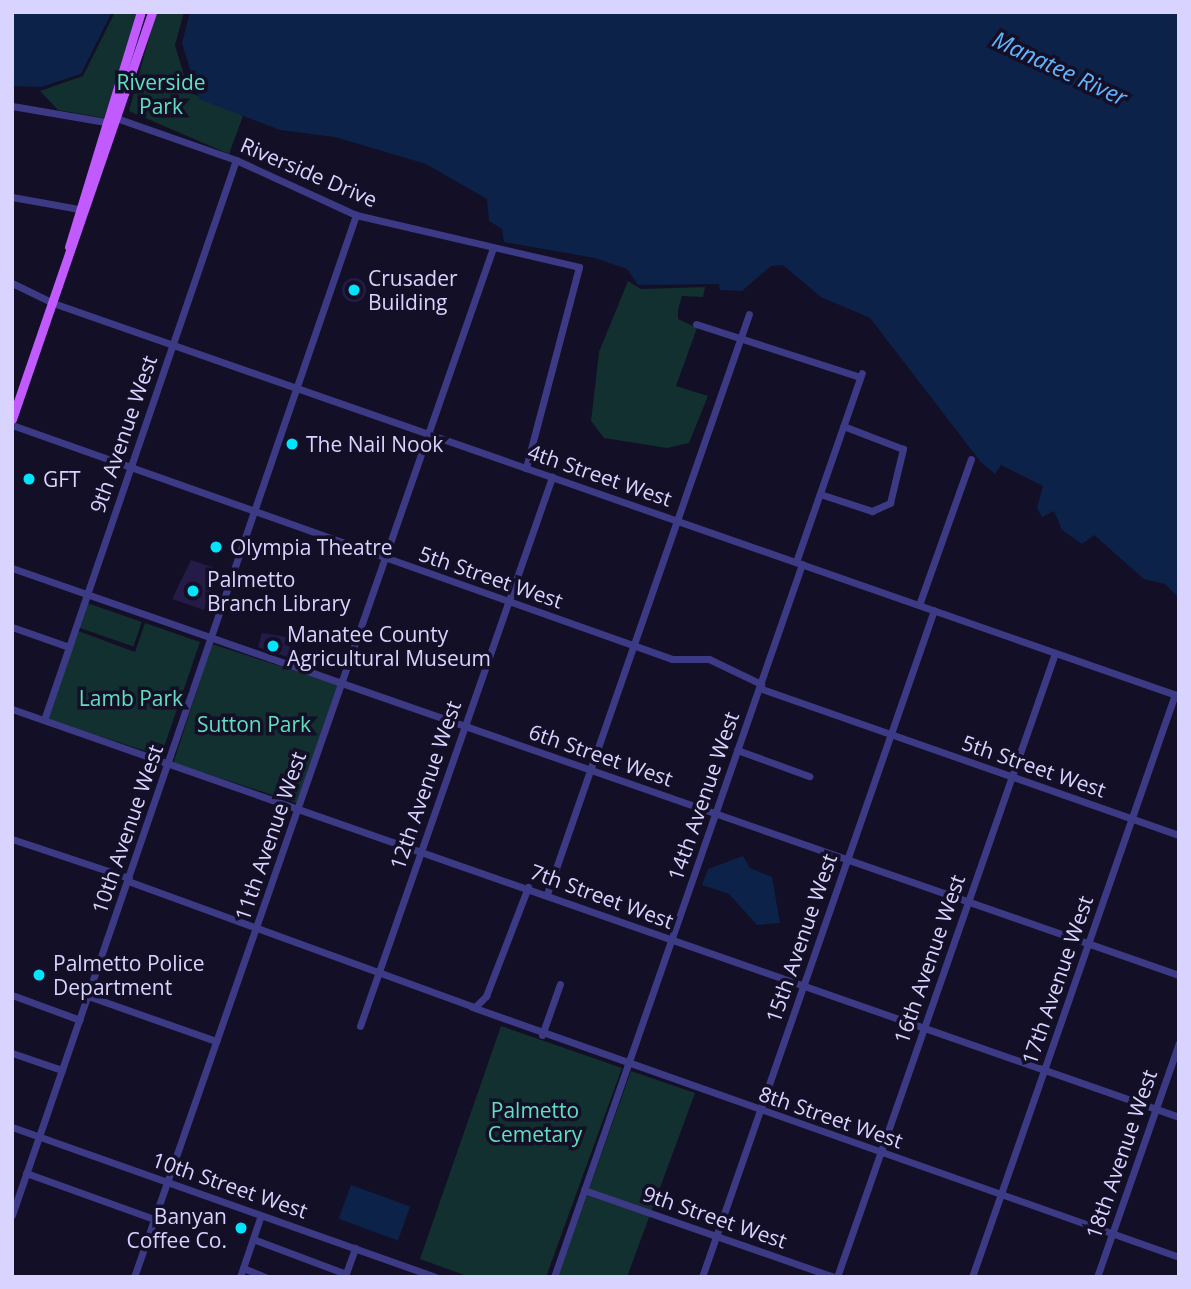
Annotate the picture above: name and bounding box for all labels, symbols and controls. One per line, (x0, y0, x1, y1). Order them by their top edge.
water label: Manatee River (988, 25, 1132, 111)
park label: Riverside Park (116, 69, 206, 119)
street label: Riverside Drive (237, 132, 381, 212)
place label: Crusader Building (368, 265, 458, 315)
marker: Crusader Building (346, 282, 362, 298)
street label: 9th Avenue West (84, 352, 162, 516)
place label: The Nail Nook (306, 431, 443, 457)
marker: The Nail Nook (284, 436, 300, 452)
street label: 4th Street West (525, 439, 675, 511)
place label: GFT (43, 466, 81, 492)
marker: GFT (21, 471, 37, 487)
place label: Olympia Theatre (230, 534, 393, 560)
marker: Olympia Theatre (208, 539, 224, 555)
street label: 5th Street West (416, 541, 566, 613)
place label: Palmetto Branch Library (207, 566, 351, 616)
marker: Palmetto Branch Library (185, 583, 201, 599)
place label: Manatee County Agricultural Museum (287, 621, 491, 671)
marker: Manatee County Agricultural Museum (265, 638, 281, 654)
park label: Lamb Park (79, 685, 183, 711)
street label: 12th Avenue West (384, 697, 466, 873)
street label: 14th Avenue West (662, 708, 744, 884)
park label: Sutton Park (197, 711, 311, 737)
street label: 6th Street West (526, 719, 676, 791)
street label: 5th Street West (959, 730, 1109, 802)
street label: 10th Avenue West (86, 741, 168, 917)
street label: 11th Avenue West (229, 748, 311, 924)
street label: 15th Avenue West (760, 850, 842, 1026)
street label: 7th Street West (527, 858, 677, 934)
street label: 16th Avenue West (888, 871, 970, 1047)
street label: 17th Avenue West (1016, 892, 1098, 1068)
place label: Palmetto Police Department (53, 950, 205, 1000)
marker: Palmetto Police Department (31, 967, 47, 983)
street label: 18th Avenue West (1080, 1066, 1162, 1242)
street label: 8th Street West (756, 1081, 906, 1153)
park label: Palmetto Cemetary (488, 1097, 582, 1147)
street label: 10th Street West (149, 1147, 311, 1223)
street label: 9th Street West (640, 1181, 790, 1253)
place label: Banyan Coffee Co. (127, 1203, 227, 1253)
marker: Banyan Coffee Co. (233, 1220, 249, 1236)

